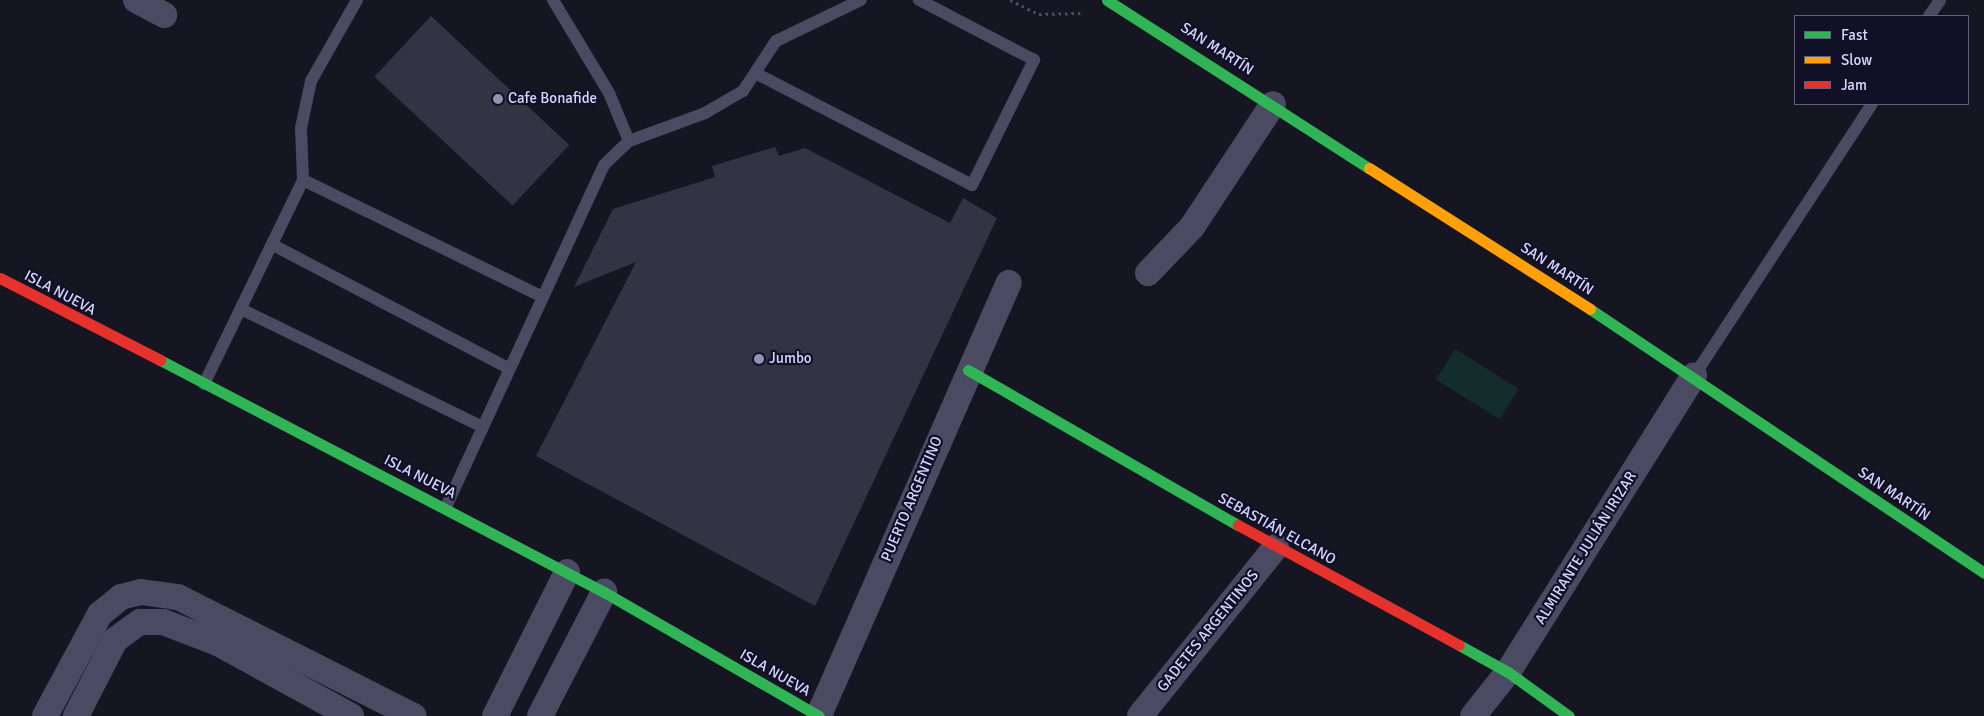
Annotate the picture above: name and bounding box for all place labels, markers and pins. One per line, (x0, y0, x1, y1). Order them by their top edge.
place label: Cafe Bonafide (508, 90, 597, 108)
marker: Cafe Bonafide (492, 93, 504, 105)
place label: Jumbo (769, 350, 812, 368)
marker: Jumbo (753, 353, 765, 365)

